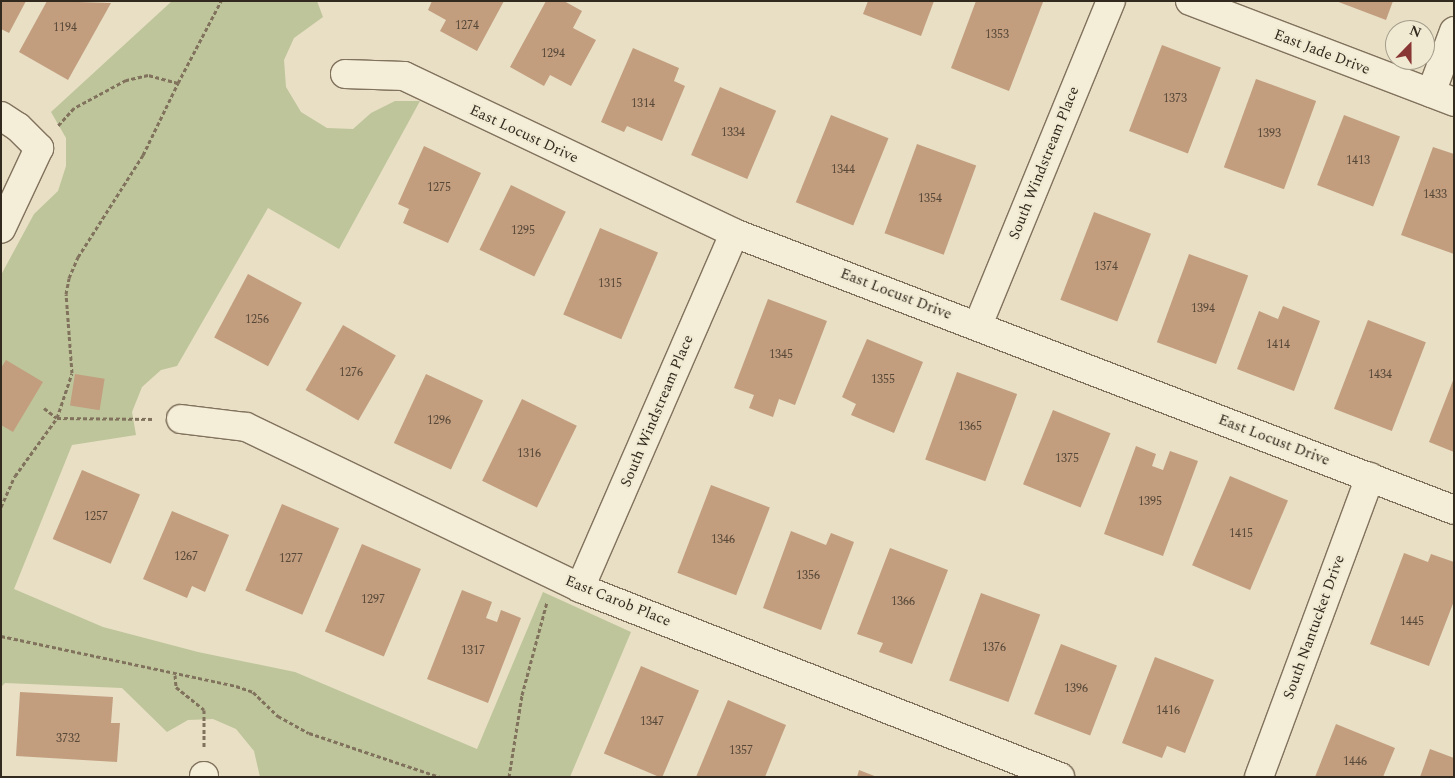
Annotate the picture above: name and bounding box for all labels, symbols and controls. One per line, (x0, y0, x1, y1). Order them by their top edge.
house number: 1274 (455, 19, 479, 33)
north arrow (1385, 20, 1435, 70)
text: N (1406, 20, 1425, 43)
house number: 1194 (53, 21, 77, 35)
street label: East Jade Drive (1271, 25, 1373, 79)
house number: 1353 (985, 28, 1009, 42)
house number: 1294 (541, 47, 565, 61)
street label: South Windstream Place (1005, 84, 1083, 242)
house number: 1373 (1163, 92, 1187, 106)
house number: 1314 (631, 97, 655, 111)
street label: East Locust Drive (467, 101, 581, 167)
house number: 1334 (721, 126, 745, 140)
house number: 1393 (1257, 127, 1281, 141)
house number: 1413 (1346, 154, 1370, 168)
house number: 1344 (831, 163, 855, 177)
house number: 1275 (427, 181, 451, 195)
house number: 1433 (1423, 188, 1447, 202)
house number: 1354 (918, 192, 942, 206)
house number: 1295 (511, 224, 535, 238)
house number: 1374 (1094, 260, 1118, 274)
street label: East Locust Drive (838, 264, 954, 324)
house number: 1315 (598, 277, 622, 291)
house number: 1394 (1191, 302, 1215, 316)
house number: 1256 (245, 313, 269, 327)
street label: South Windstream Place (617, 332, 697, 490)
house number: 1414 (1266, 338, 1290, 352)
house number: 1345 (769, 348, 793, 362)
house number: 1276 (339, 366, 363, 380)
house number: 1434 (1368, 368, 1392, 382)
house number: 1355 (871, 373, 895, 387)
street label: East Locust Drive (1216, 410, 1332, 470)
house number: 1296 (427, 414, 451, 428)
house number: 1365 (958, 420, 982, 434)
house number: 1316 (517, 447, 541, 461)
house number: 1375 (1055, 452, 1079, 466)
house number: 1395 (1138, 495, 1162, 509)
house number: 1257 (84, 510, 108, 524)
house number: 1415 (1229, 527, 1253, 541)
house number: 1346 (711, 533, 735, 547)
house number: 1267 (174, 550, 198, 564)
house number: 1277 (279, 552, 303, 566)
street label: South Nantucket Drive (1279, 552, 1349, 702)
house number: 1356 (796, 569, 820, 583)
street label: East Carob Place (562, 572, 674, 630)
house number: 1297 (361, 593, 385, 607)
house number: 1366 (891, 595, 915, 609)
house number: 1445 (1400, 615, 1424, 629)
house number: 1376 (982, 641, 1006, 655)
house number: 1317 (461, 644, 485, 658)
house number: 1396 (1064, 682, 1088, 696)
house number: 1416 (1156, 704, 1180, 718)
house number: 1347 (640, 715, 664, 729)
house number: 3732 (56, 732, 80, 746)
house number: 1357 (729, 744, 753, 758)
house number: 1446 (1343, 755, 1367, 769)

